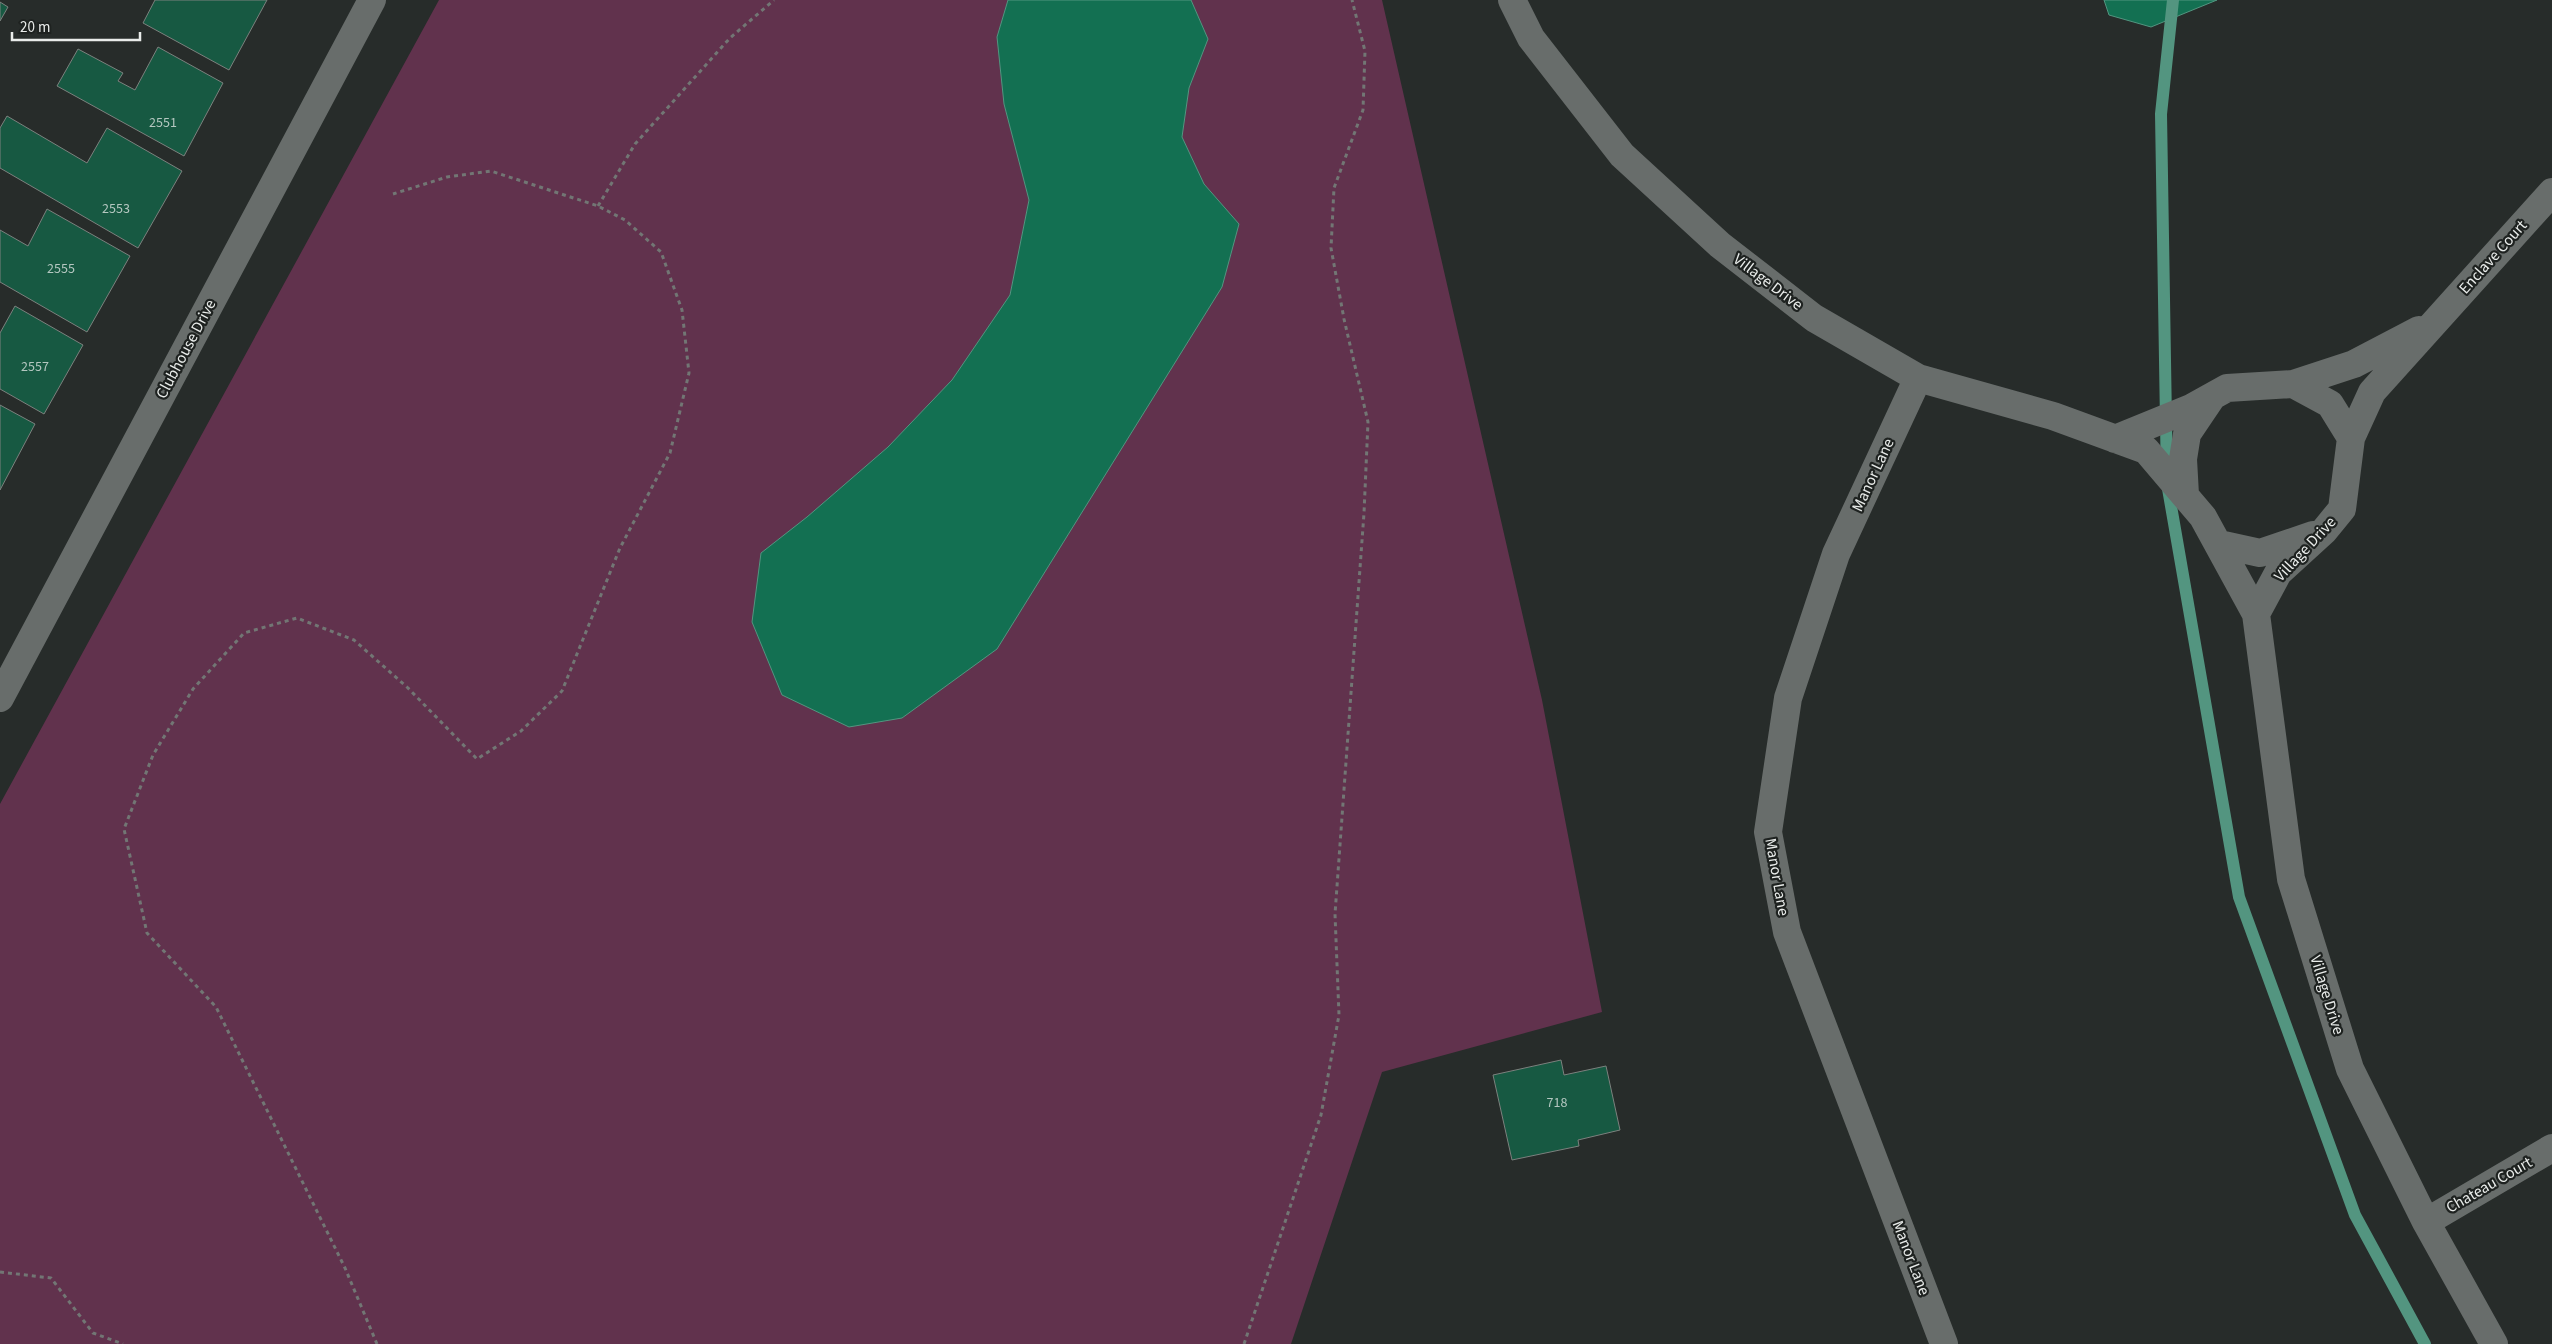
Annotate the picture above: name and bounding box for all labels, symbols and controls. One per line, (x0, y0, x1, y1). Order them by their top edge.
scale bar (12, 10, 140, 42)
text: 20 m (20, 17, 50, 38)
house number: 2551 (149, 113, 177, 133)
house number: 2553 (102, 199, 130, 219)
street label: Enclave Court (2454, 215, 2533, 299)
street label: Village Drive (1729, 249, 1807, 316)
house number: 2555 (47, 259, 75, 279)
street label: Clubhouse Drive (151, 296, 221, 402)
house number: 2557 (21, 357, 49, 377)
street label: Manor Lane (1846, 435, 1900, 515)
street label: Village Drive (2269, 511, 2341, 587)
street label: Manor Lane (1759, 836, 1795, 918)
street label: Village Drive (2304, 953, 2350, 1038)
house number: 718 (1547, 1093, 1567, 1113)
street label: Chateau Court (2442, 1151, 2537, 1219)
street label: Manor Lane (1887, 1217, 1935, 1299)

